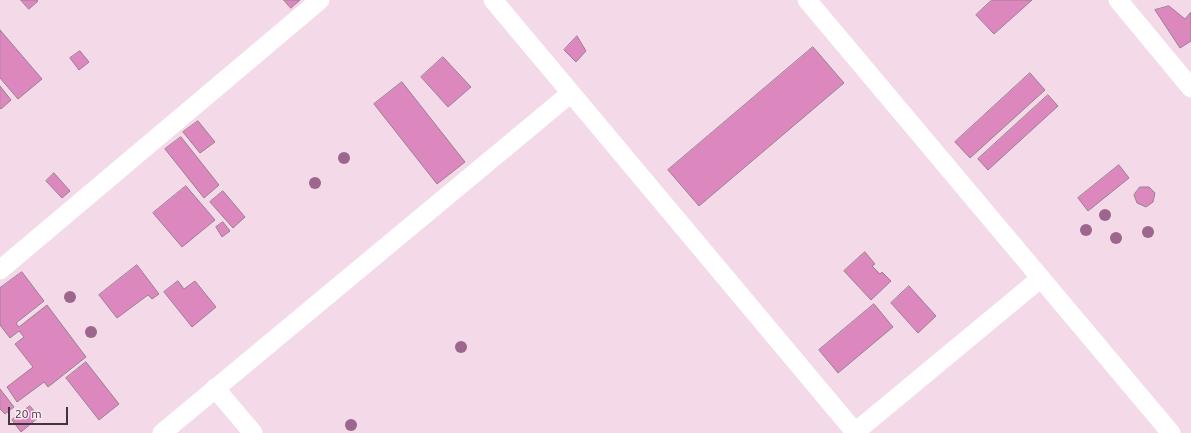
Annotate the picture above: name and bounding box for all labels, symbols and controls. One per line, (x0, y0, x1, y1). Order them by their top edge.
scale bar (10, 399, 70, 425)
text: 20 m (15, 407, 42, 420)

